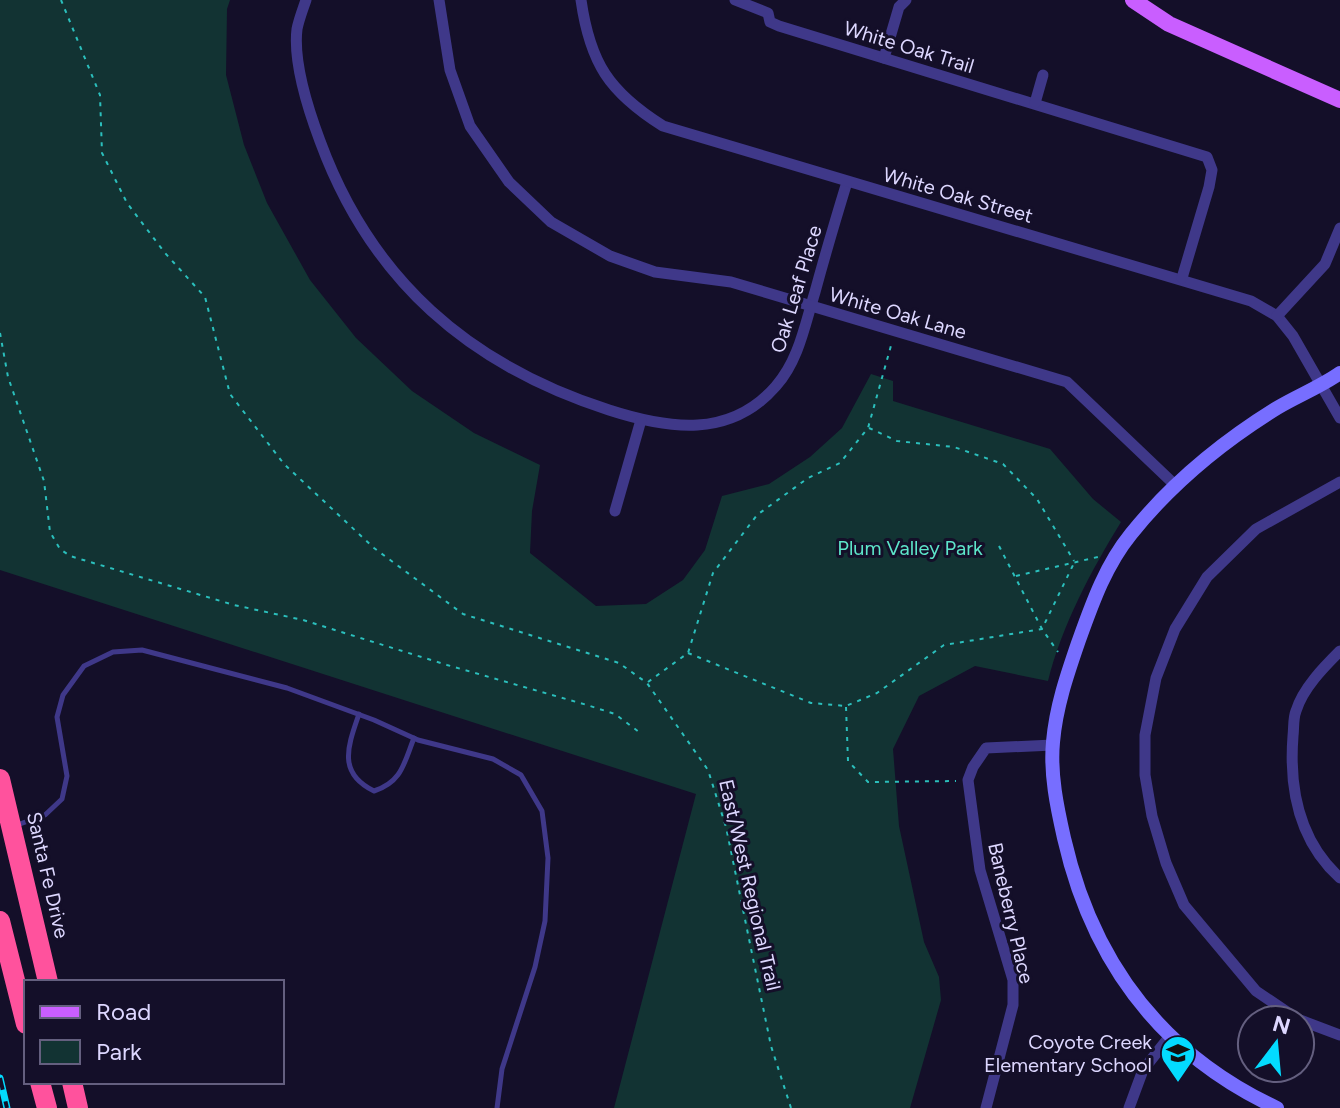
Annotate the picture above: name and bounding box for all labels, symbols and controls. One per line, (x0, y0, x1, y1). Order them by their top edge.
street label: White Oak Trail (841, 16, 977, 78)
street label: White Oak Street (880, 162, 1036, 228)
street label: Oak Leaf Place (765, 222, 827, 356)
street label: White Oak Lane (827, 282, 969, 344)
park label: Plum Valley Park (837, 536, 983, 560)
street label: East/West Regional Trail (714, 777, 786, 993)
street label: Santa Fe Drive (22, 809, 74, 941)
street label: Baneberry Place (983, 840, 1039, 986)
legend (24, 980, 284, 1084)
text: Road (96, 997, 151, 1026)
north arrow (1236, 1004, 1316, 1084)
text: N (1269, 1010, 1293, 1041)
place label: Coyote Creek Elementary School (984, 1030, 1152, 1077)
school or university icon: Coyote Creek Elementary School (1159, 1034, 1197, 1084)
text: Park (96, 1037, 142, 1066)

